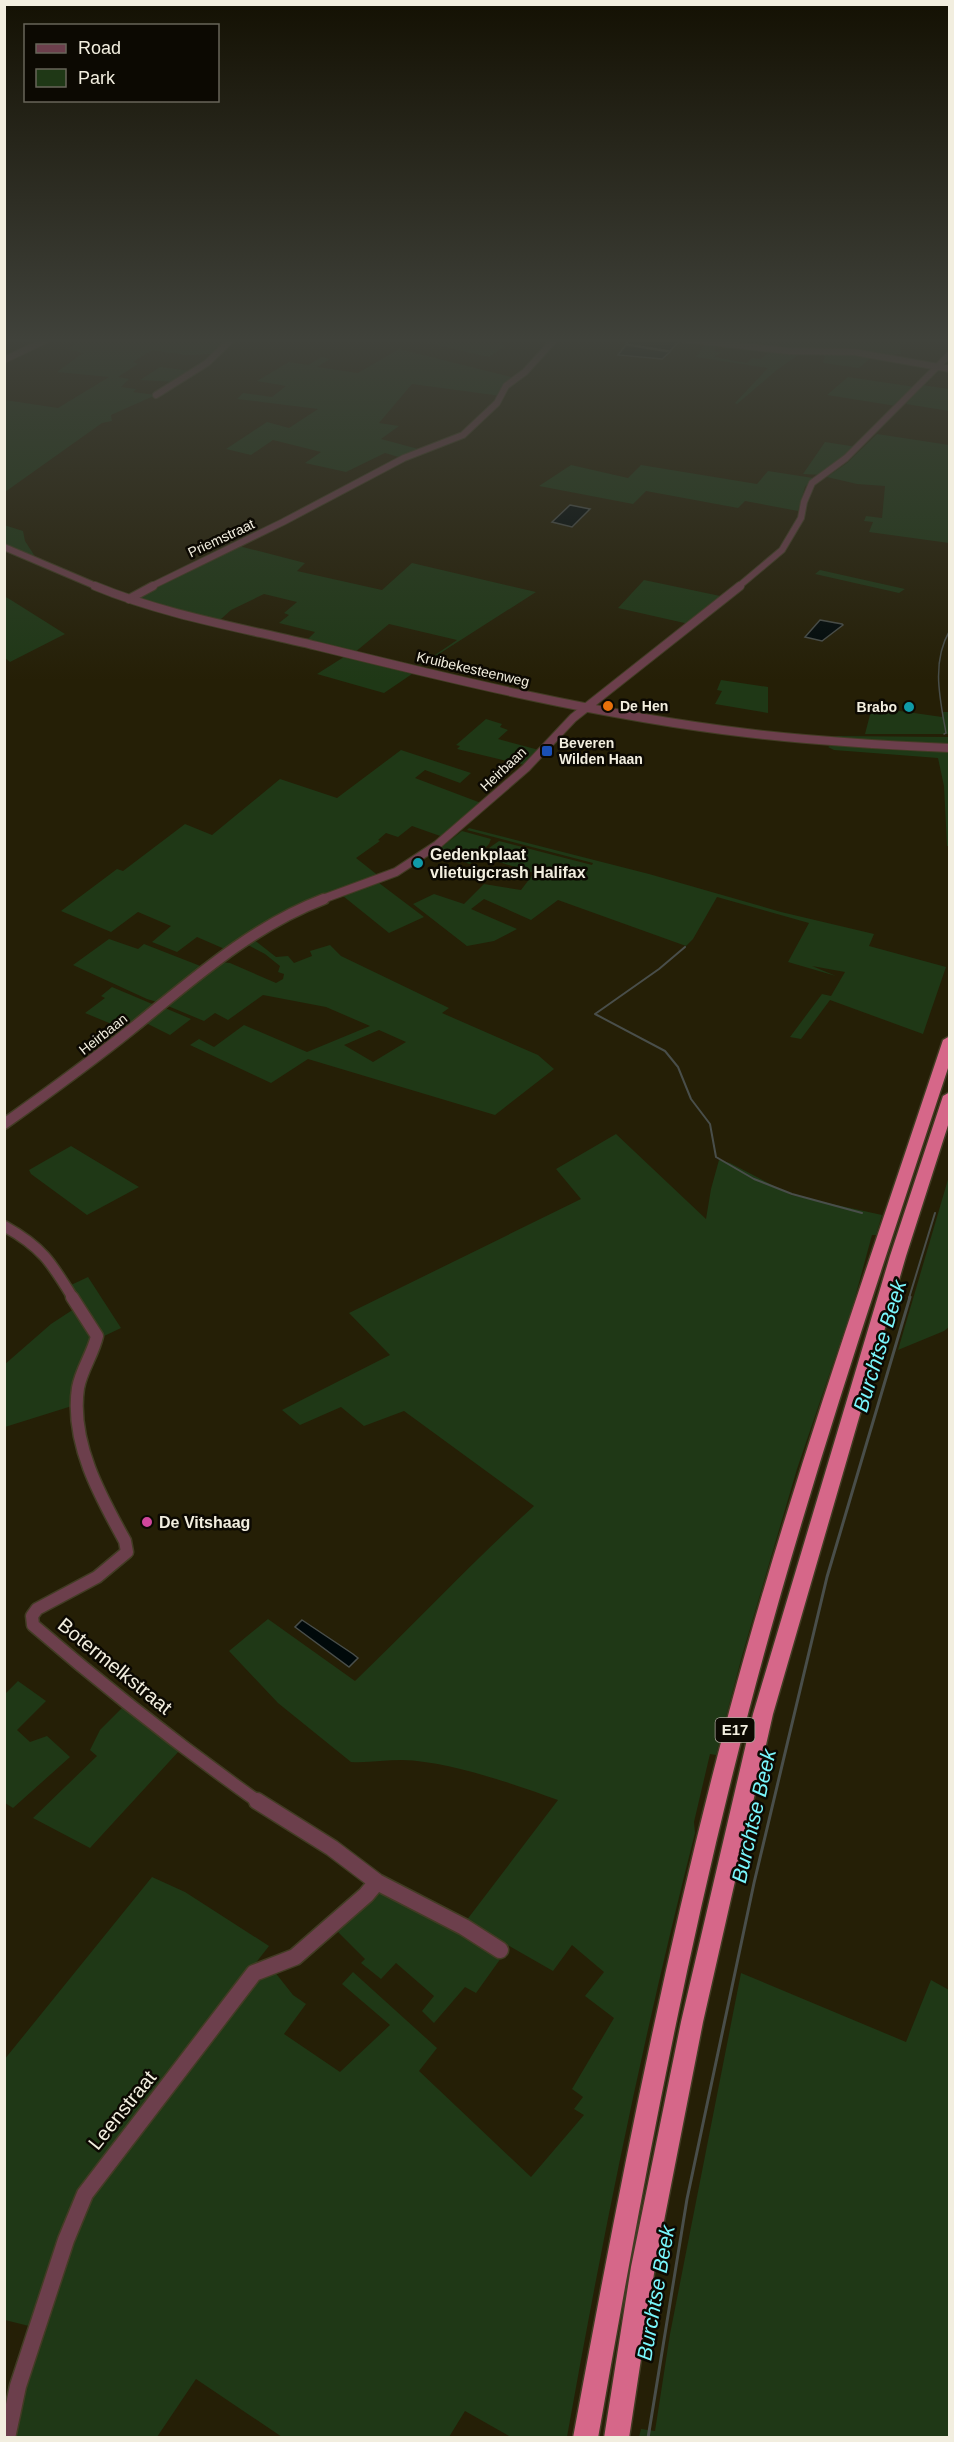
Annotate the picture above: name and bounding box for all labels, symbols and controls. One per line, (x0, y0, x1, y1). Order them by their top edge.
legend (24, 24, 219, 102)
text: Road (78, 38, 121, 58)
text: Park (78, 68, 116, 88)
street label: Priemstraat (185, 516, 257, 560)
street label: Kruibekesteenweg (415, 648, 531, 690)
place label: De Hen (620, 698, 668, 714)
marker: De Hen (601, 699, 615, 713)
place label: Brabo (857, 699, 897, 715)
marker: Brabo (902, 700, 916, 714)
place label: Beveren Wilden Haan (559, 735, 643, 767)
street label: Heirbaan (477, 744, 529, 794)
marker: Beveren Wilden Haan (540, 744, 554, 758)
place label: Gedenkplaat vlietuigcrash Halifax (430, 846, 586, 881)
marker: Gedenkplaat vlietuigcrash Halifax (411, 856, 425, 870)
street label: Heirbaan (76, 1010, 130, 1058)
water label: Burchtse Beek (849, 1276, 911, 1415)
place label: De Vitshaag (159, 1514, 250, 1531)
marker: De Vitshaag (140, 1515, 154, 1529)
street label: Botermelkstraat (54, 1613, 177, 1719)
road number: E17 (716, 1718, 754, 1742)
water label: Burchtse Beek (727, 1745, 780, 1885)
street label: Leenstraat (84, 2066, 161, 2154)
water label: Burchtse Beek (632, 2222, 679, 2362)

